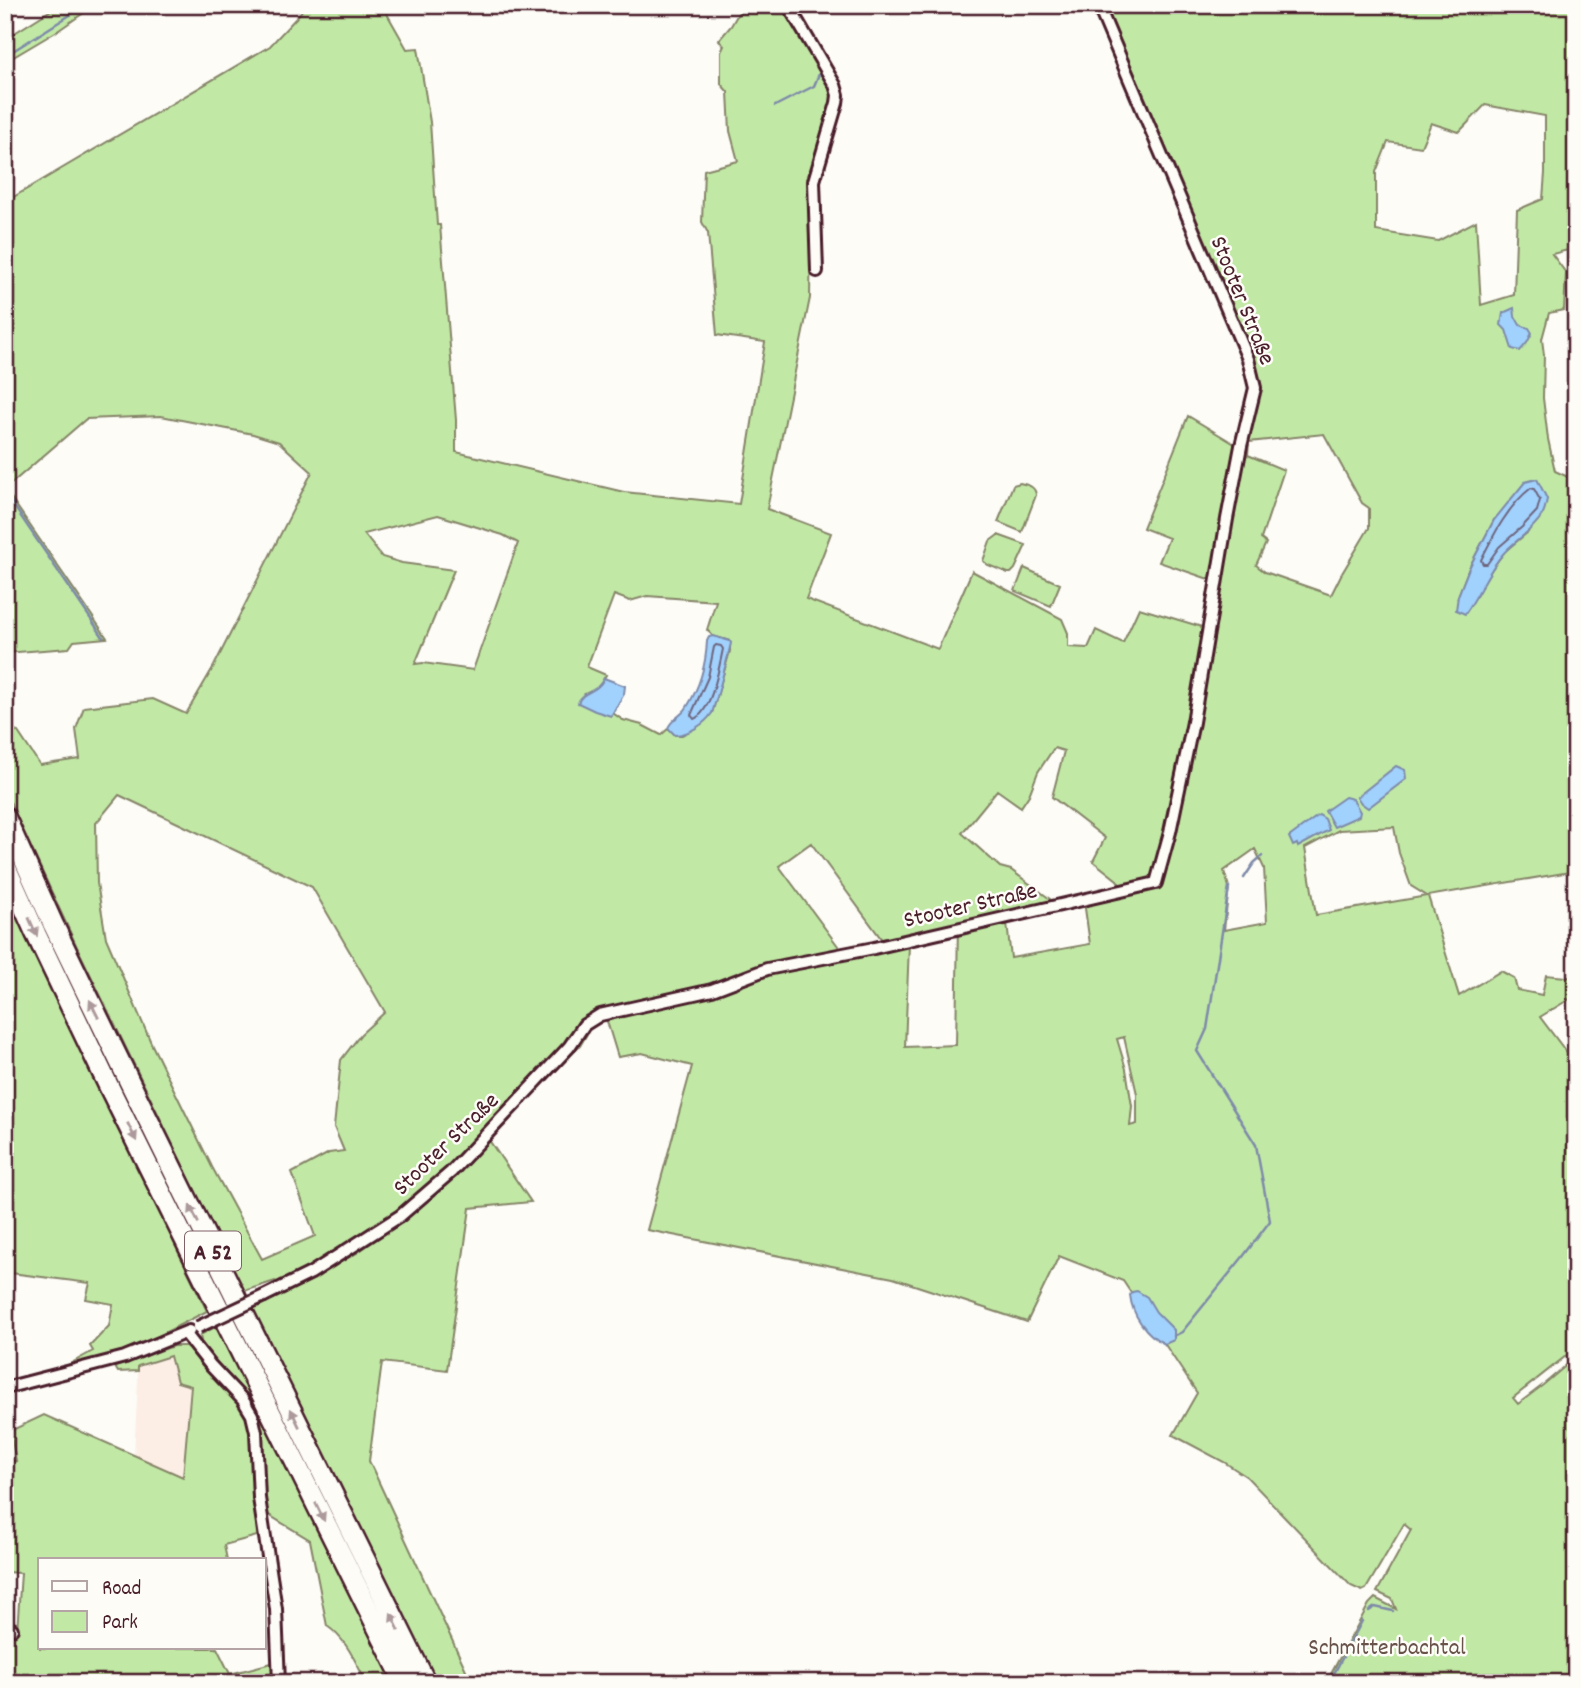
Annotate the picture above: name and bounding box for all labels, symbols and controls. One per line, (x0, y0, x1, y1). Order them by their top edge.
street label: Stooter Straße (1200, 232, 1282, 371)
street label: Stooter Straße (901, 875, 1041, 939)
one-way arrow (28, 917, 39, 938)
one-way arrow (89, 999, 100, 1019)
street label: Stooter Straße (386, 1086, 508, 1205)
one-way arrow (126, 1122, 138, 1142)
one-way arrow (189, 1204, 200, 1224)
road number: A 52 (185, 1232, 241, 1270)
one-way arrow (289, 1408, 300, 1428)
one-way arrow (315, 1502, 326, 1522)
legend (38, 1558, 266, 1650)
text: Road (102, 1575, 141, 1605)
text: Park (102, 1609, 138, 1639)
one-way arrow (390, 1612, 401, 1632)
park label: Schmitterbachtal (1308, 1632, 1466, 1666)

